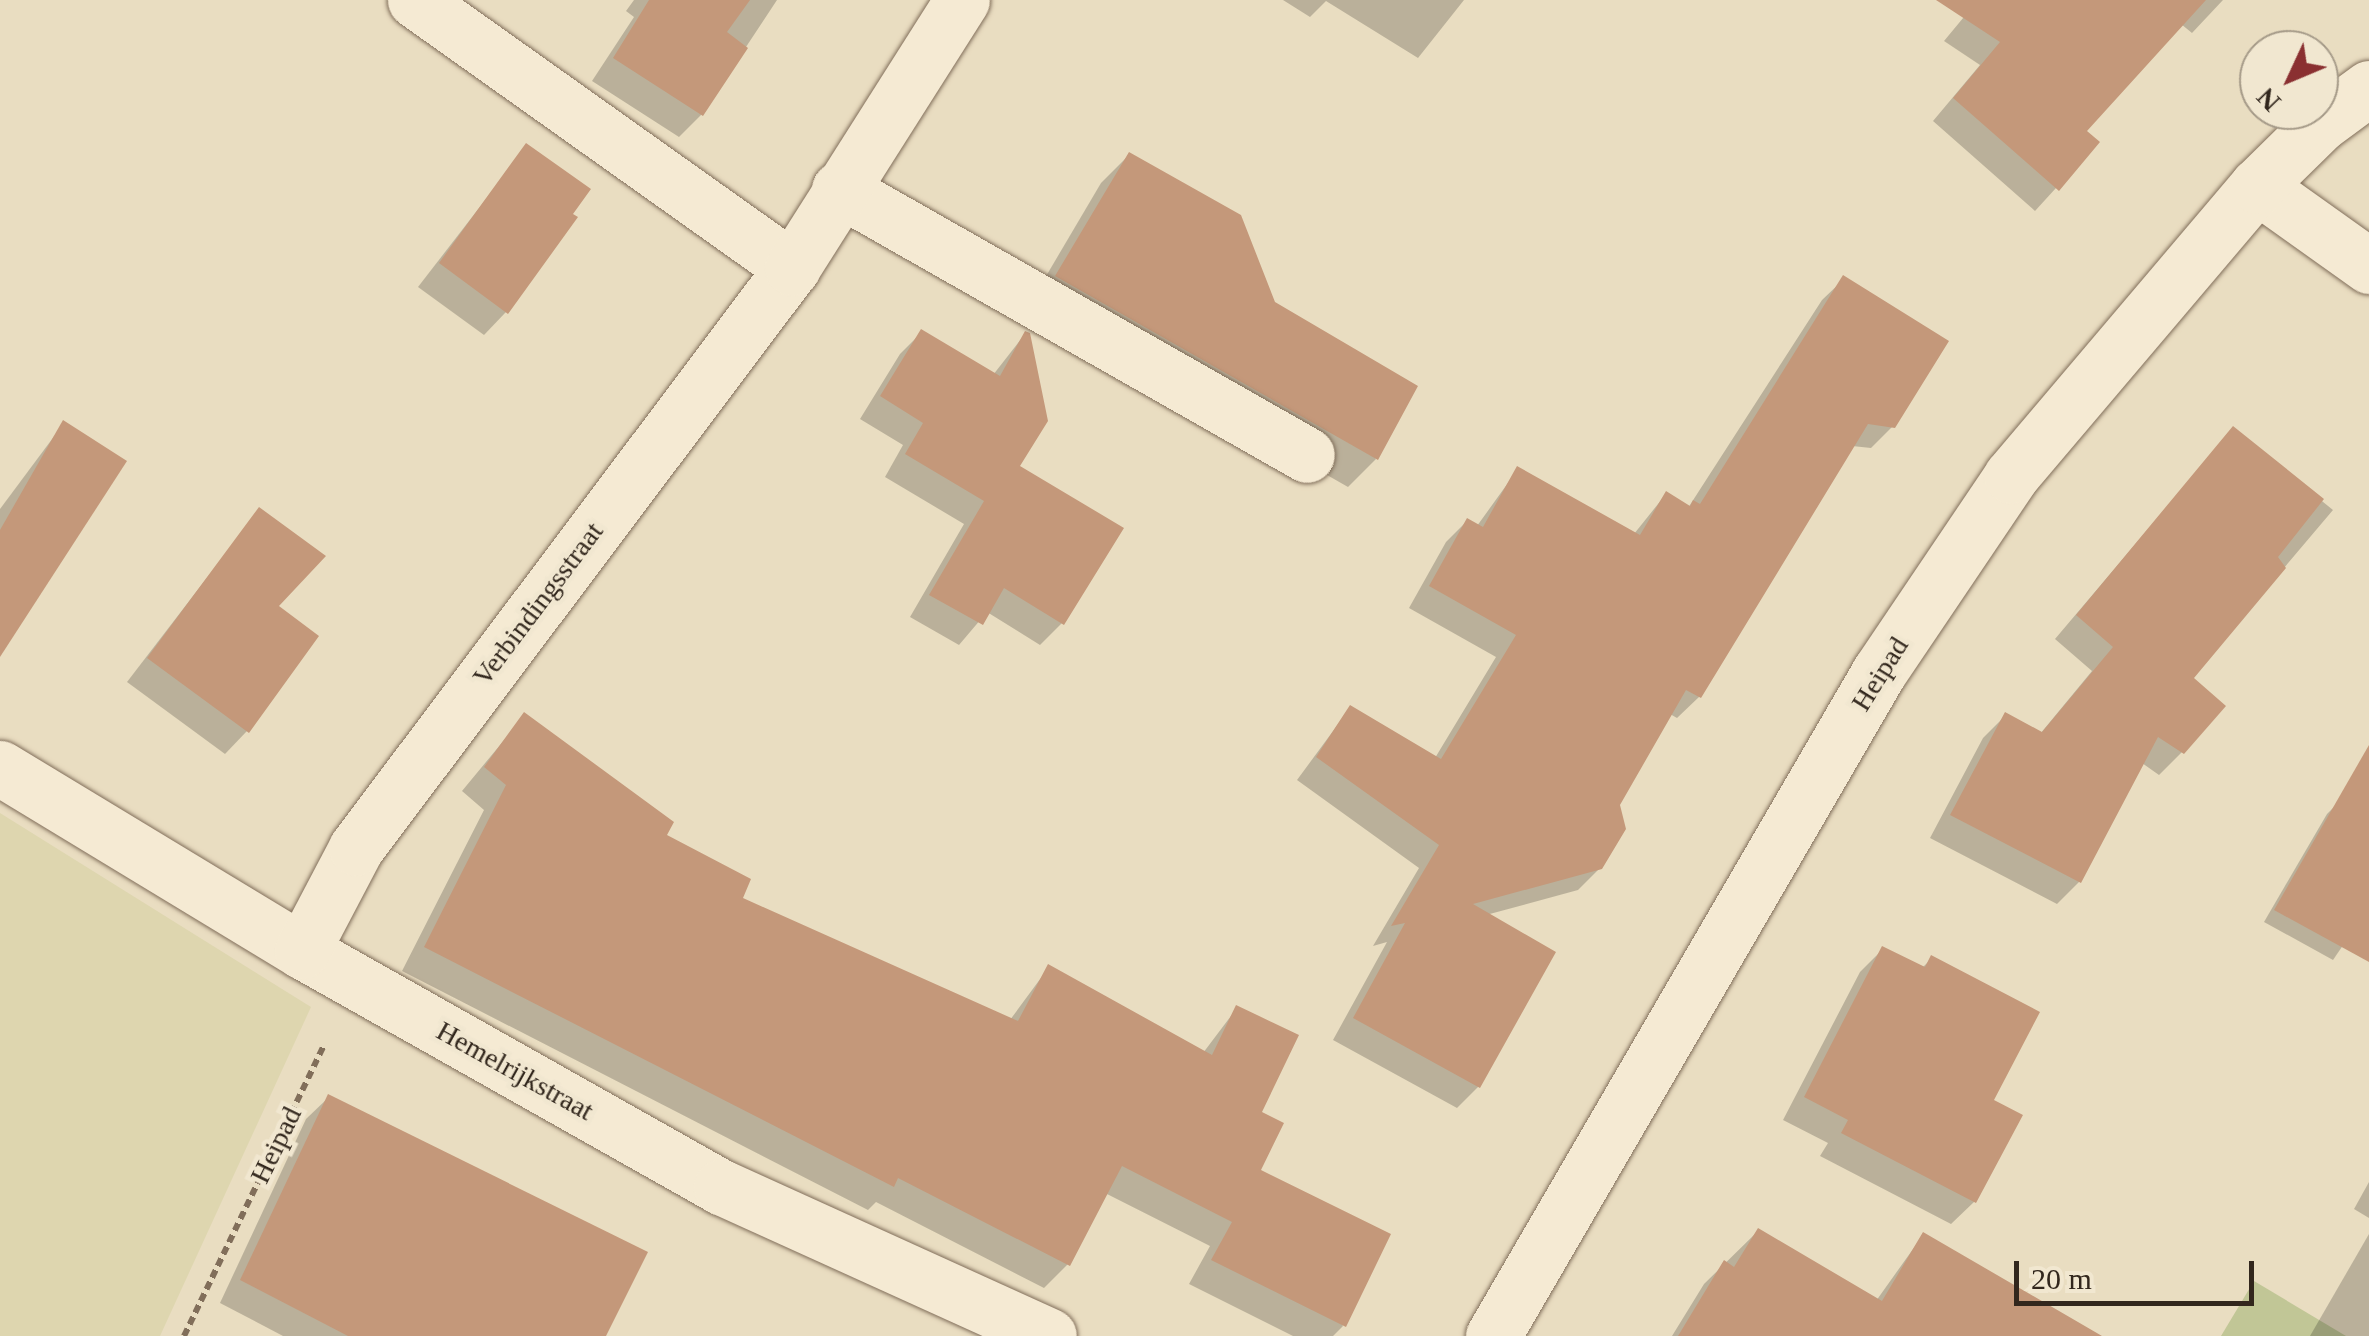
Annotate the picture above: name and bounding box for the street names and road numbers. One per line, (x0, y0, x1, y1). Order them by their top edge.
street label: Verbindingsstraat (466, 516, 610, 692)
street label: Heipad (1844, 631, 1916, 717)
street label: Hemelrijkstraat (431, 1014, 599, 1128)
street label: Heipad (243, 1101, 309, 1189)

